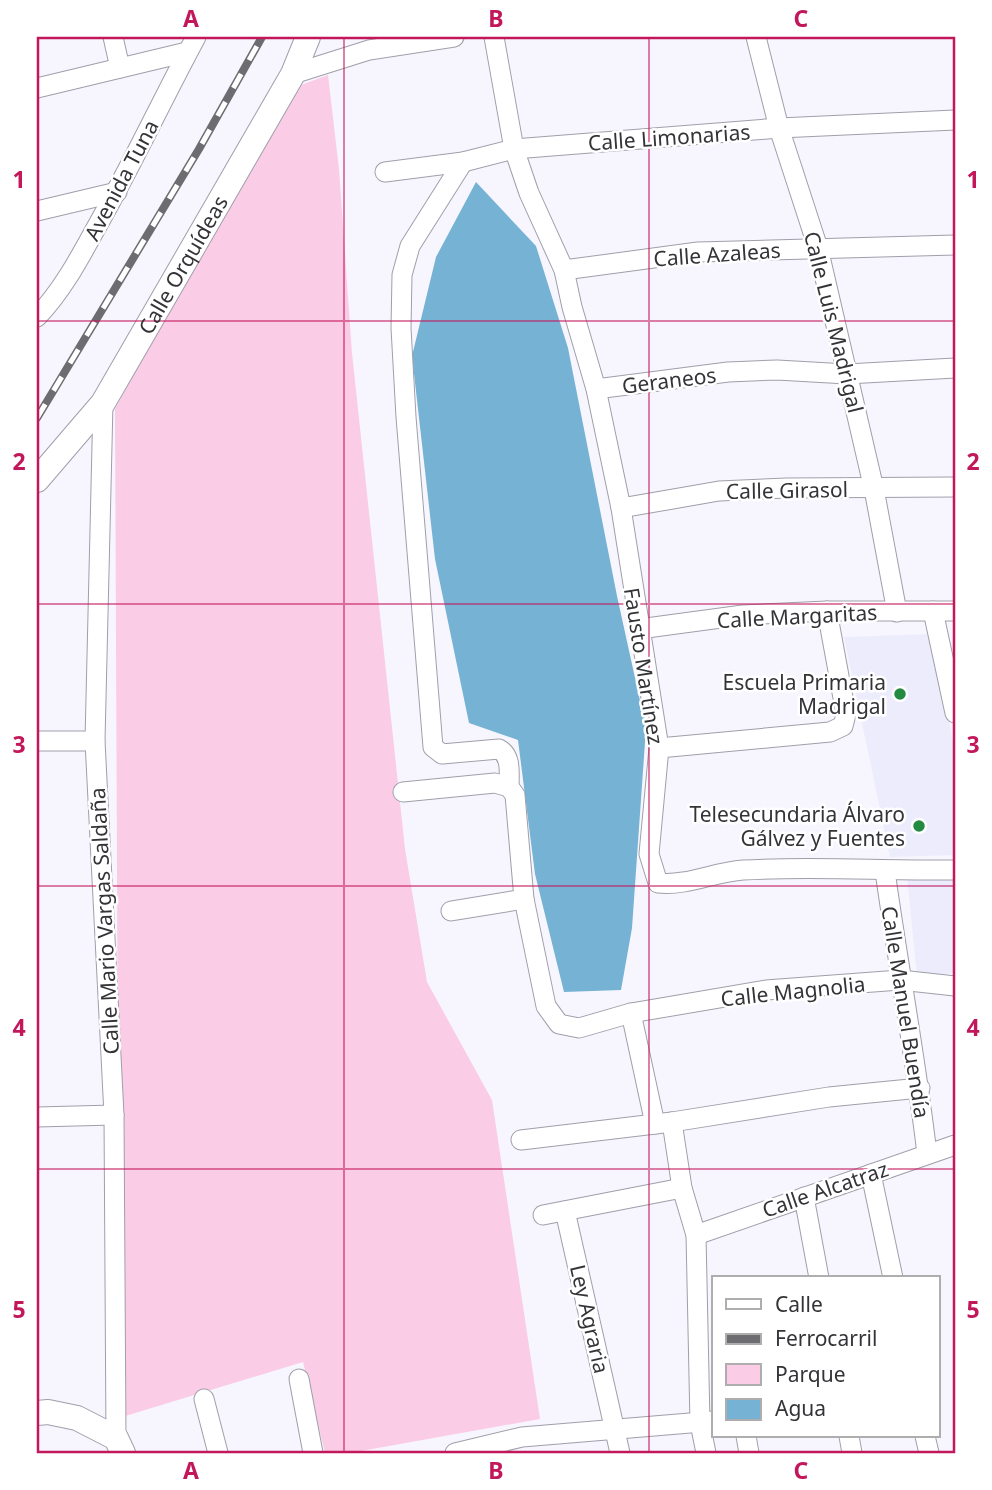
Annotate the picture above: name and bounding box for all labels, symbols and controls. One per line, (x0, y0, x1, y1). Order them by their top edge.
text: A (183, 2, 199, 34)
text: B (488, 2, 504, 34)
text: C (794, 2, 809, 34)
street label: Avenida Tuna (77, 115, 165, 245)
street label: Calle Limonarias (587, 117, 751, 157)
text: 1 (12, 163, 26, 195)
text: 1 (966, 163, 980, 195)
street label: Calle Orquídeas (132, 190, 234, 339)
street label: Calle Luis Madrigal (798, 228, 870, 416)
street label: Calle Azaleas (652, 236, 782, 272)
street label: Geraneos (620, 360, 718, 400)
text: 2 (12, 445, 26, 477)
text: 2 (966, 445, 980, 477)
street label: Calle Girasol (726, 475, 848, 505)
street label: Fausto Martínez (618, 586, 670, 747)
street label: Calle Margaritas (716, 598, 878, 634)
place label: Escuela Primaria Madrigal (723, 668, 886, 720)
marker: Escuela Primaria Madrigal (892, 686, 908, 702)
text: 3 (12, 728, 26, 760)
text: 3 (966, 728, 980, 760)
street label: Calle Mario Vargas Saldaña (83, 787, 125, 1055)
place label: Telesecundaria Álvaro Gálvez y Fuentes (689, 800, 905, 852)
marker: Telesecundaria Álvaro Gálvez y Fuentes (911, 818, 927, 834)
street label: Calle Manuel Buendía (875, 904, 937, 1120)
street label: Calle Magnolia (719, 969, 867, 1013)
text: 4 (12, 1011, 26, 1043)
text: 4 (966, 1011, 980, 1043)
street label: Calle Alcatraz (758, 1154, 892, 1224)
street label: Ley Agraria (564, 1262, 616, 1376)
legend (712, 1276, 940, 1438)
text: Calle (775, 1290, 823, 1318)
text: 5 (12, 1293, 26, 1325)
text: 5 (966, 1293, 980, 1325)
text: Ferrocarril (775, 1324, 877, 1352)
text: Parque (775, 1360, 845, 1388)
text: Agua (775, 1394, 826, 1422)
text: A (183, 1454, 199, 1486)
text: B (488, 1454, 504, 1486)
text: C (794, 1454, 809, 1486)

